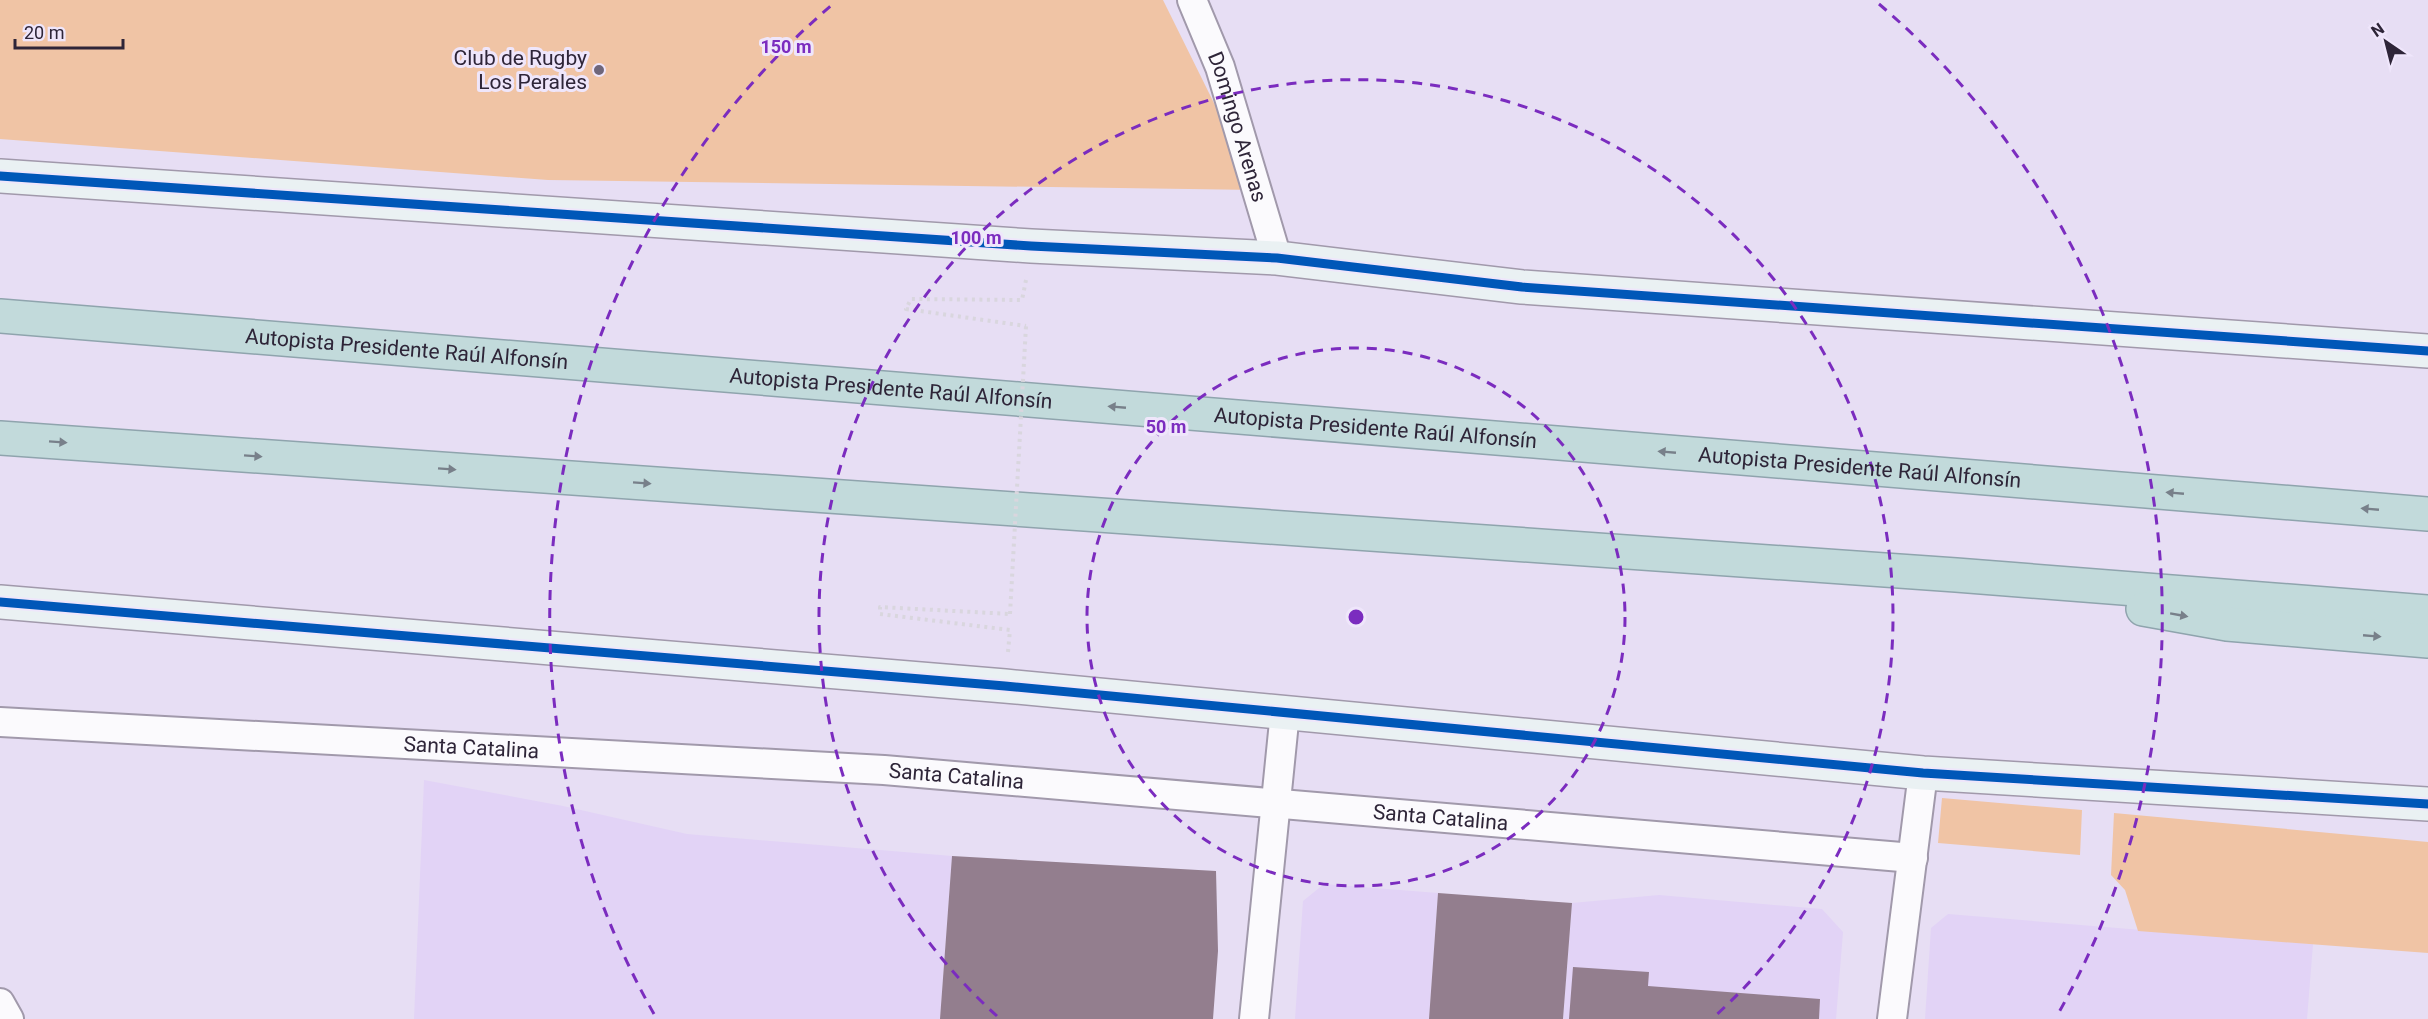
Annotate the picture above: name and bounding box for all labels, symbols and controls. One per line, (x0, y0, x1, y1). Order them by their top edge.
scale bar (15, 12, 123, 50)
north arrow (2356, 12, 2416, 72)
text: N (2368, 19, 2388, 41)
text: 20 m (24, 22, 64, 43)
text: 150 m (760, 36, 812, 57)
place label: Club de Rugby Los Perales (454, 46, 587, 94)
street label: Domingo Arenas (1203, 48, 1272, 205)
marker: Club de Rugby Los Perales (592, 63, 606, 77)
text: 100 m (950, 227, 1002, 248)
street label: Autopista Presidente Raúl Alfonsín (244, 324, 569, 374)
street label: Autopista Presidente Raúl Alfonsín (729, 364, 1053, 414)
one-way arrow (1107, 402, 1126, 412)
street label: Autopista Presidente Raúl Alfonsín (1213, 403, 1538, 453)
text: 50 m (1146, 416, 1186, 437)
one-way arrow (49, 437, 68, 447)
street label: Autopista Presidente Raúl Alfonsín (1697, 443, 2022, 493)
one-way arrow (1657, 447, 1676, 457)
one-way arrow (243, 451, 262, 460)
one-way arrow (438, 465, 457, 474)
one-way arrow (632, 478, 651, 488)
one-way arrow (2166, 488, 2185, 498)
one-way arrow (2360, 504, 2379, 514)
centre of rings (1346, 607, 1366, 627)
one-way arrow (2169, 611, 2188, 620)
one-way arrow (2363, 631, 2382, 641)
street label: Santa Catalina (403, 732, 540, 763)
street label: Santa Catalina (888, 758, 1025, 794)
street label: Santa Catalina (1372, 800, 1509, 835)

